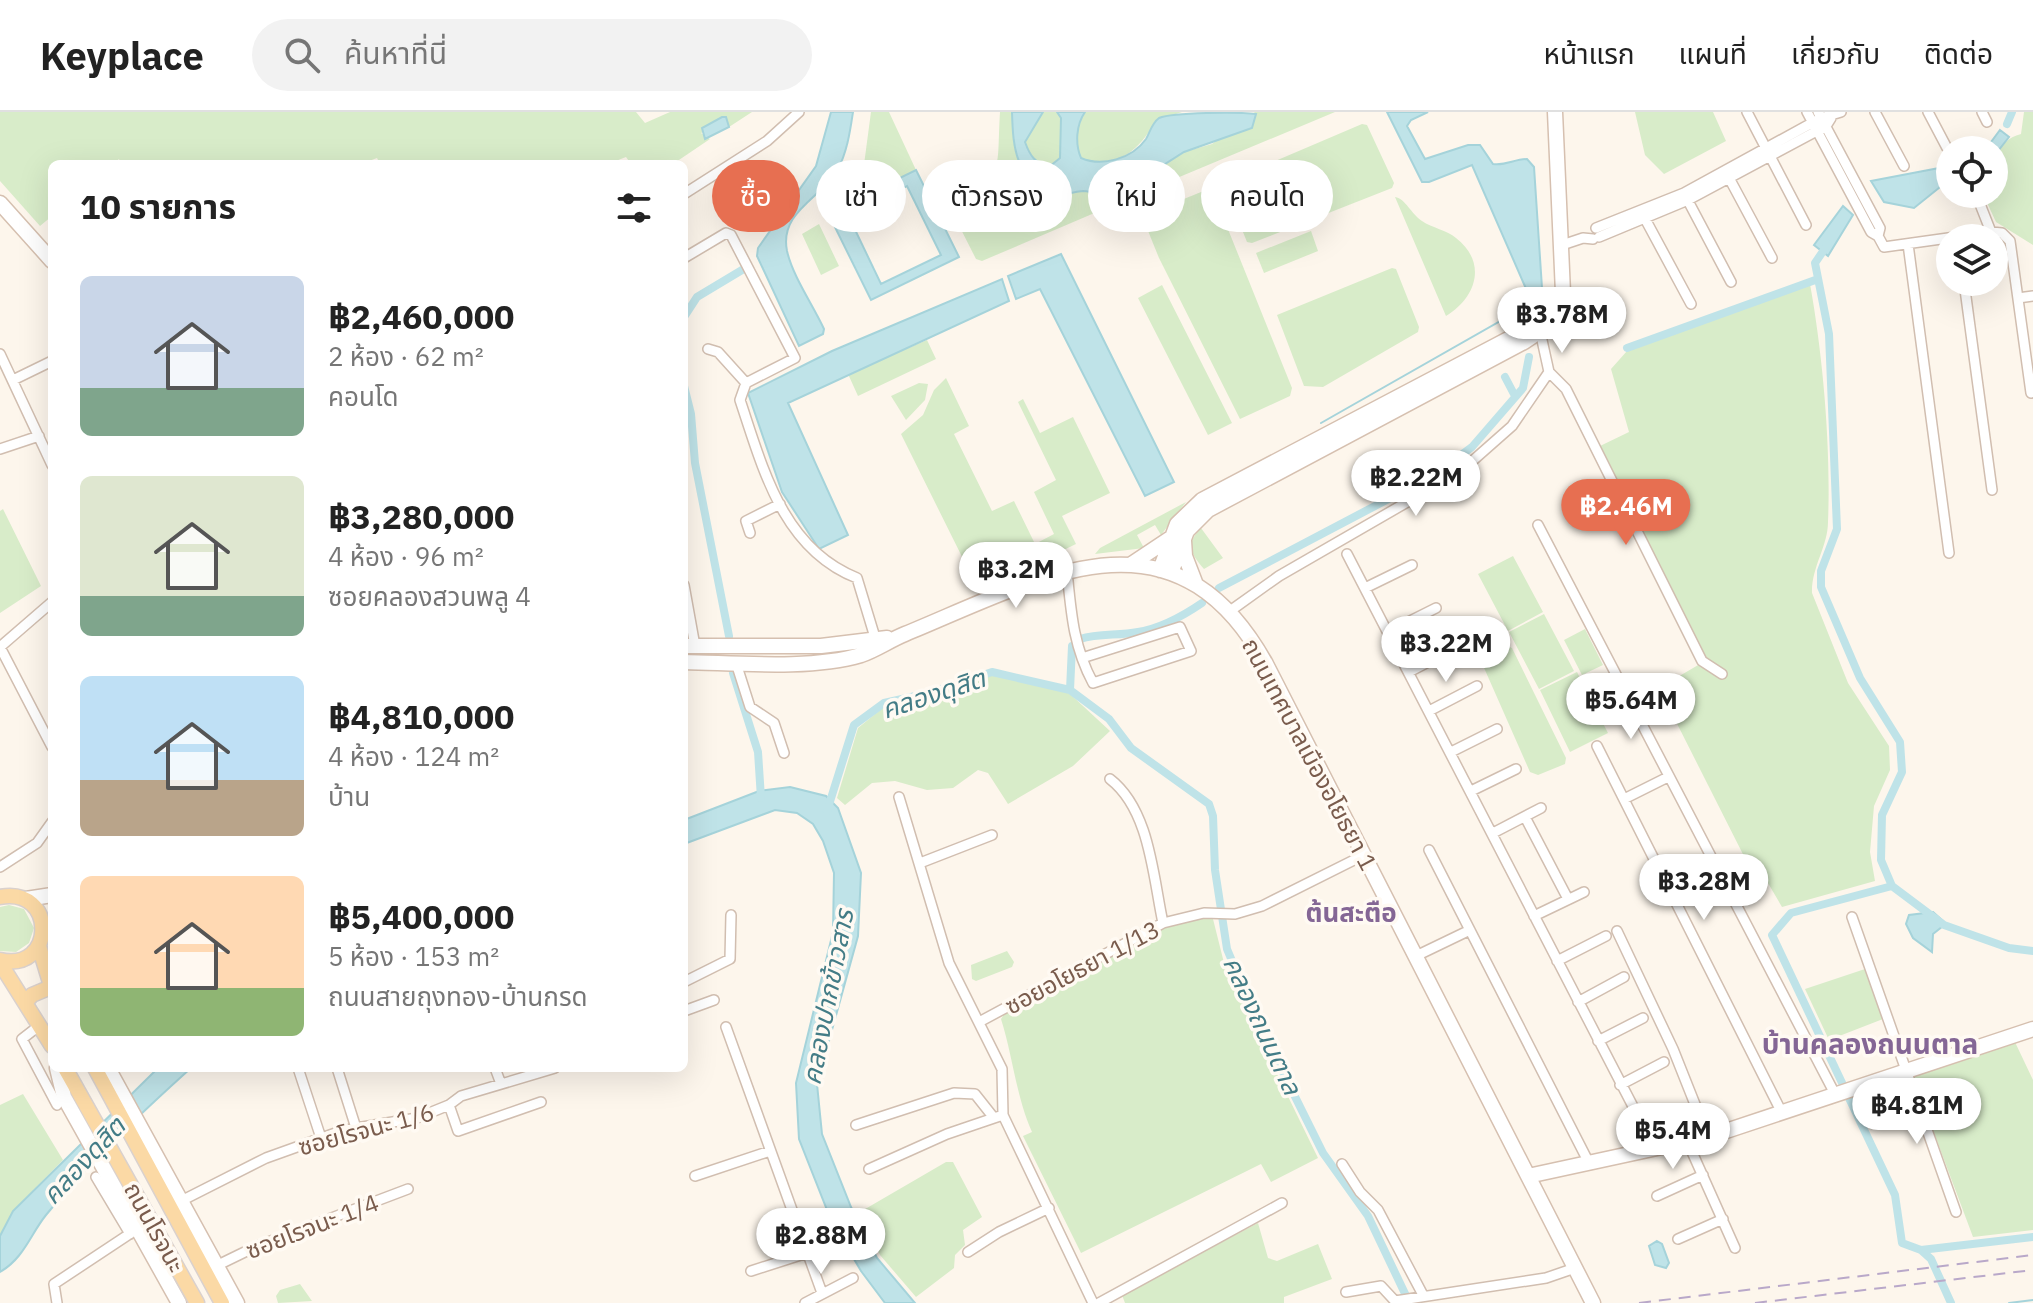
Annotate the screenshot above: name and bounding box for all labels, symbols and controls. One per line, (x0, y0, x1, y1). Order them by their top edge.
search box (252, 19, 812, 91)
text: Keyplace (40, 31, 204, 80)
icon: search (280, 33, 324, 77)
text: ค้นหาที่นี่ (344, 33, 447, 72)
text: หน้าแรก (1544, 35, 1635, 72)
text: แผนที่ (1679, 35, 1747, 72)
text: เกี่ยวกับ (1791, 35, 1880, 72)
text: ติดต่อ (1924, 35, 1993, 72)
map controls (1936, 136, 2008, 296)
button: locate (1936, 136, 2008, 208)
chip: ซื้อ (712, 160, 800, 232)
chip: เช่า (816, 160, 906, 232)
chip: ตัวกรอง (922, 160, 1072, 232)
chip: ใหม่ (1088, 160, 1185, 232)
chip: คอนโด (1201, 160, 1333, 232)
text: 10 รายการ (80, 184, 236, 228)
icon: filters (612, 186, 656, 230)
button: layers (1936, 224, 2008, 296)
pin: ฿3.78M (1497, 287, 1627, 355)
text: ฿2,460,000 (328, 294, 515, 338)
text: ฿3.78M (1515, 296, 1609, 330)
icon: home (144, 308, 240, 404)
text: 2 ห้อง · 62 m² (328, 339, 484, 373)
text: คอนโด (328, 379, 399, 413)
pin: ฿2.22M (1351, 450, 1481, 518)
text: ฿2.22M (1369, 459, 1463, 493)
pin: ฿2.46M (1561, 479, 1691, 547)
text: ฿2.46M (1579, 488, 1673, 522)
text: ฿3,280,000 (328, 494, 515, 538)
icon: home (144, 508, 240, 604)
text: 4 ห้อง · 96 m² (328, 539, 484, 573)
pin: ฿3.2M (960, 542, 1072, 610)
text: ฿3.2M (977, 551, 1055, 585)
text: ซอยคลองสวนพลู 4 (328, 579, 531, 613)
pin: ฿3.22M (1381, 616, 1511, 684)
text: ฿3.22M (1399, 625, 1493, 659)
street label: ถนนเทศบาลเมืองอโยธยา 1 (1235, 632, 1385, 876)
water label: คลองดุสิต (877, 660, 991, 726)
pin: ฿5.64M (1566, 673, 1696, 741)
text: ฿5.64M (1584, 682, 1678, 716)
text: ฿4,810,000 (328, 694, 515, 738)
icon: home (144, 708, 240, 804)
text: 4 ห้อง · 124 m² (328, 739, 499, 773)
text: บ้าน (328, 779, 370, 813)
pin: ฿3.28M (1639, 854, 1769, 922)
text: ฿3.28M (1657, 863, 1751, 897)
text: ฿5,400,000 (328, 894, 515, 938)
district label: ต้นสะตือ (1305, 895, 1397, 929)
water label: คลองปากข้าวสาร (793, 904, 861, 1087)
icon: home (144, 908, 240, 1004)
street label: ซอยอโยธยา 1/13 (999, 913, 1165, 1021)
text: 5 ห้อง · 153 m² (328, 939, 499, 973)
water label: คลองถนนตาล (1216, 950, 1310, 1101)
text: ถนนสายถุงทอง-บ้านกรด (328, 979, 588, 1013)
district label: บ้านคลองถนนตาล (1762, 1025, 1978, 1062)
pin: ฿4.81M (1852, 1078, 1982, 1146)
text: ฿4.81M (1870, 1087, 1964, 1121)
street label: ซอยโรจนะ 1/6 (294, 1095, 438, 1163)
pin: ฿5.4M (1617, 1103, 1729, 1171)
water label: คลองดุสิต (34, 1108, 133, 1211)
text: ฿5.4M (1634, 1112, 1712, 1146)
street label: ถนนโรจนะ (117, 1176, 193, 1278)
street label: ซอยโรจนะ 1/4 (241, 1186, 383, 1266)
pin: ฿2.88M (756, 1208, 886, 1276)
text: ฿2.88M (774, 1217, 868, 1251)

